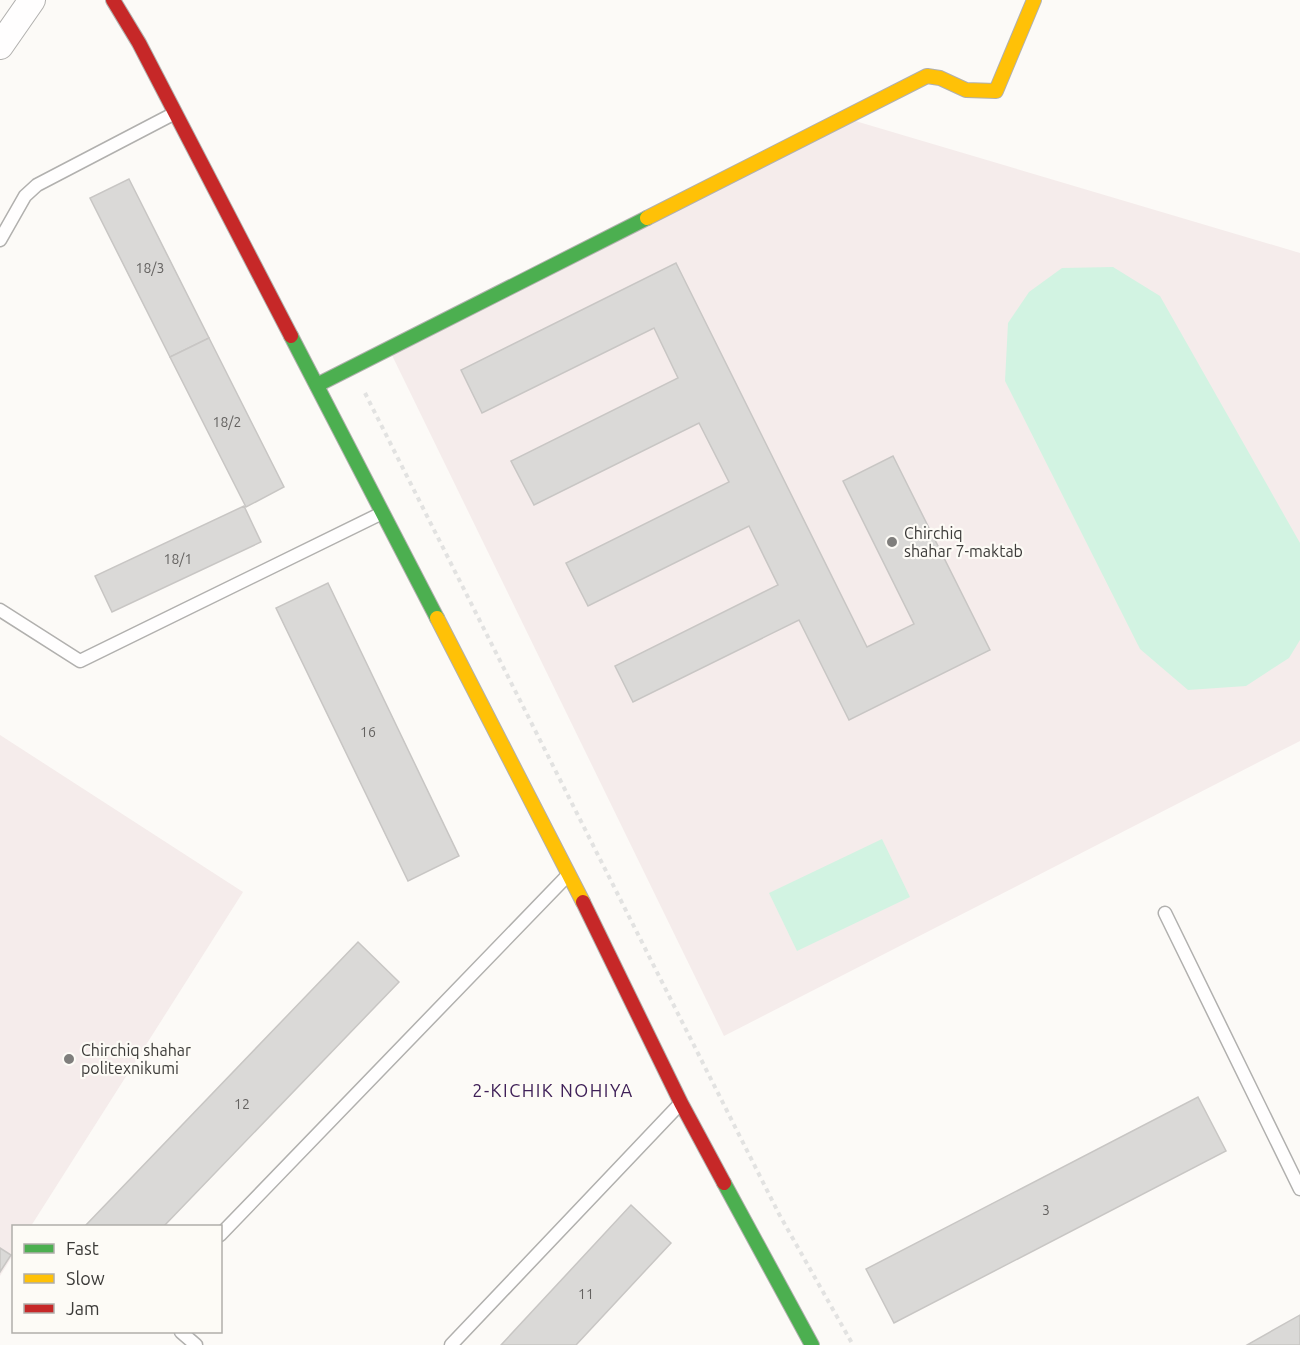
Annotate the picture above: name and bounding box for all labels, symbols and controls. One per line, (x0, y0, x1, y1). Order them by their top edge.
house number: 18/3 (136, 260, 164, 276)
house number: 18/2 (213, 414, 241, 430)
place label: Chirchiq shahar 7-maktab (904, 524, 1023, 560)
marker: Chirchiq shahar 7-maktab (885, 535, 899, 549)
house number: 18/1 (164, 551, 192, 567)
house number: 16 (360, 724, 376, 740)
place label: Chirchiq shahar politexnikumi (81, 1041, 191, 1077)
marker: Chirchiq shahar politexnikumi (62, 1052, 76, 1066)
district label: 2-KICHIK NOHIYA (472, 1080, 634, 1100)
house number: 12 (234, 1096, 250, 1112)
house number: 3 (1042, 1202, 1050, 1218)
legend (12, 1225, 222, 1333)
text: Fast (66, 1238, 99, 1258)
text: Slow (66, 1268, 105, 1288)
house number: 11 (578, 1286, 594, 1302)
text: Jam (66, 1298, 100, 1318)

